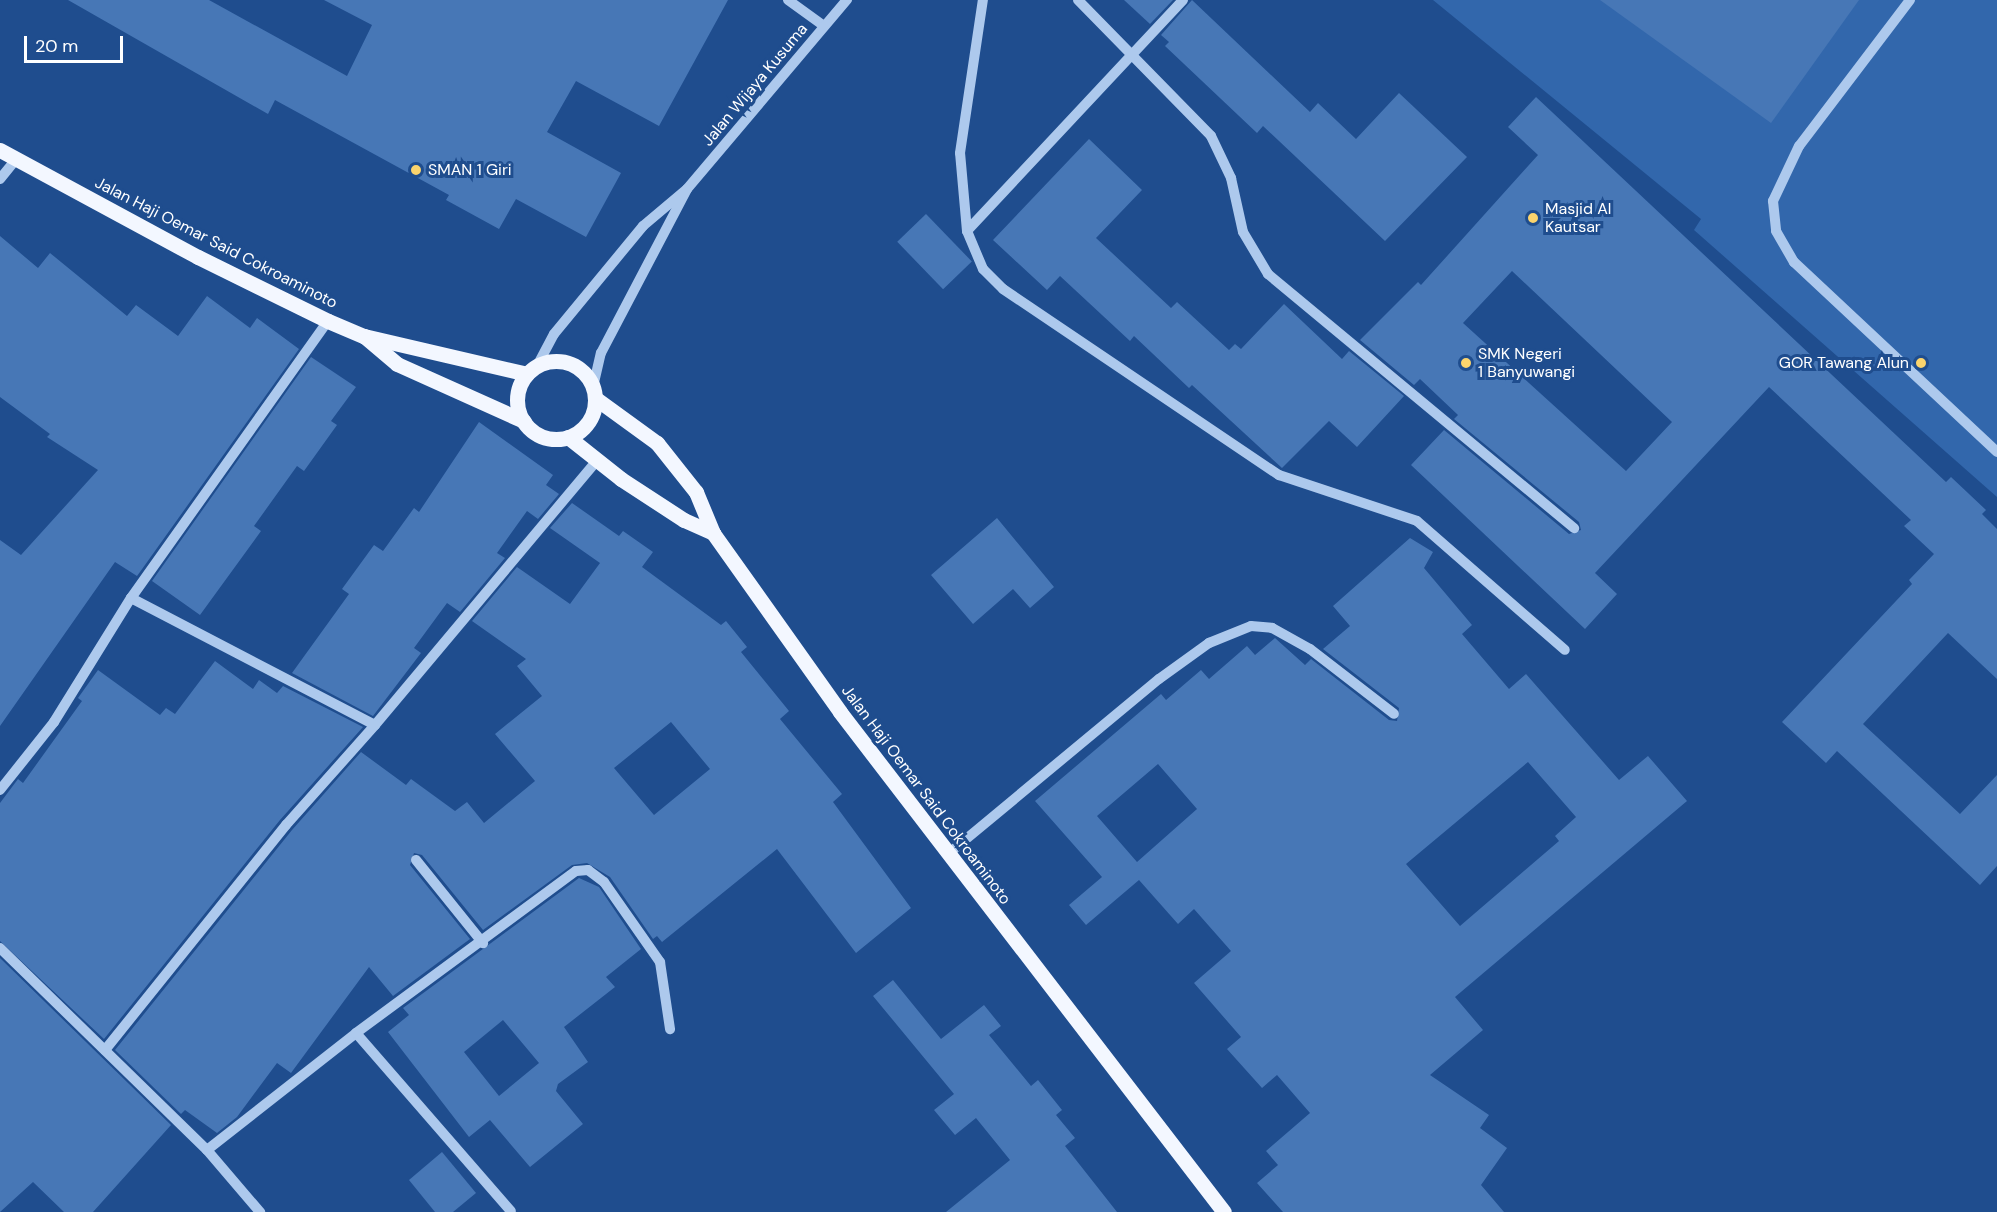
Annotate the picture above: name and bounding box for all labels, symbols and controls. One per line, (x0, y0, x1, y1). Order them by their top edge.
street label: Jalan Wijaya Kusuma (698, 20, 812, 150)
scale bar (27, 24, 126, 62)
text: 20 m (35, 34, 78, 58)
place label: SMAN 1 Giri (428, 160, 512, 180)
marker: SMAN 1 Giri (409, 163, 423, 177)
street label: Jalan Haji Oemar Said Cokroaminoto (92, 173, 340, 313)
place label: Masjid Al Kautsar (1545, 199, 1611, 237)
marker: Masjid Al Kautsar (1526, 211, 1540, 225)
place label: SMK Negeri 1 Banyuwangi (1478, 344, 1575, 382)
place label: GOR Tawang Alun (1779, 353, 1909, 373)
marker: SMK Negeri 1 Banyuwangi (1459, 356, 1473, 370)
marker: GOR Tawang Alun (1914, 356, 1928, 370)
street label: Jalan Haji Oemar Said Cokroaminoto (837, 682, 1015, 908)

